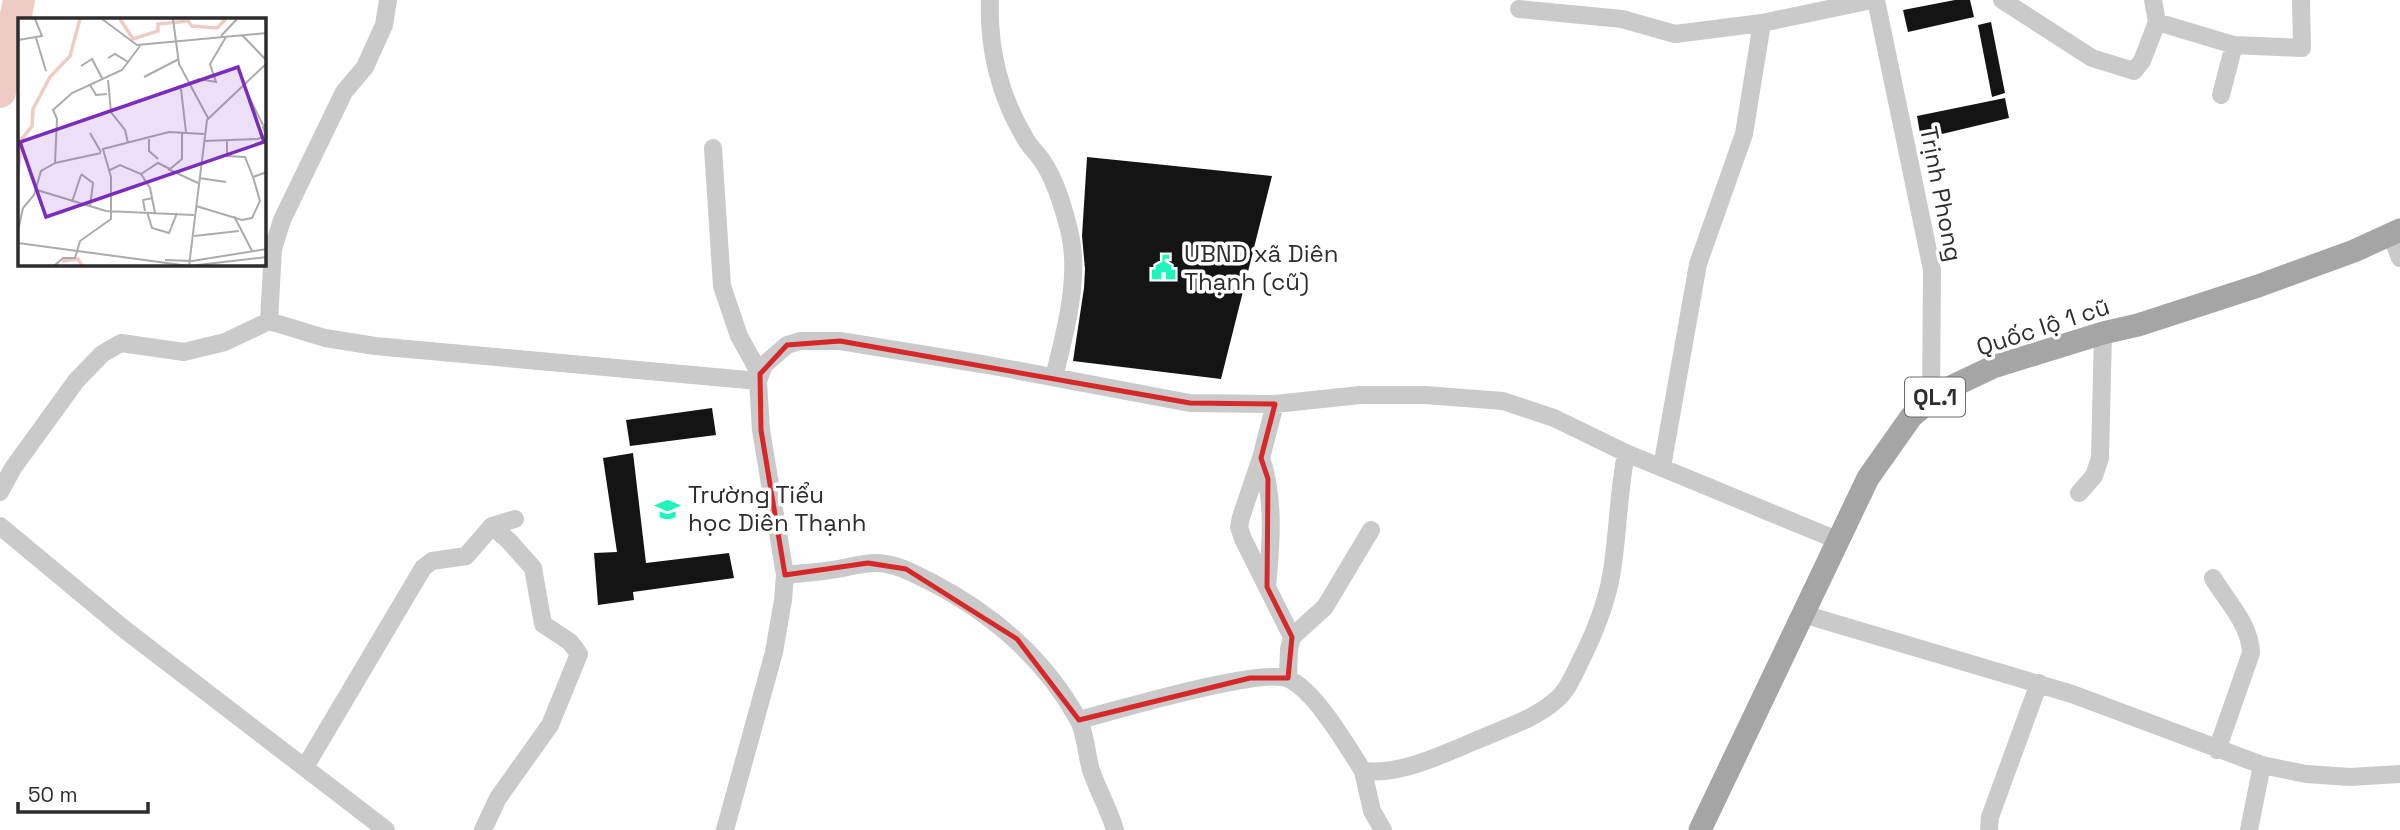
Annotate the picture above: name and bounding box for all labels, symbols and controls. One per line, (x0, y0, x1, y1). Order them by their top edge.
inset map (18, 18, 266, 266)
street label: Trịnh Phong (1913, 124, 1970, 264)
place label: UBND xã Diên Thạnh (cũ) (1184, 238, 1338, 297)
public building icon: UBND xã Diên Thạnh (cũ) (1150, 254, 1178, 282)
street label: Quốc lộ 1 cũ (1972, 290, 2113, 363)
road number: QL.1 (1905, 378, 1965, 416)
place label: Trường Tiểu học Diên Thạnh (688, 479, 866, 538)
school or university icon: Trường Tiểu học Diên Thạnh (654, 495, 682, 523)
scale bar (18, 770, 147, 814)
text: 50 m (28, 781, 78, 808)

